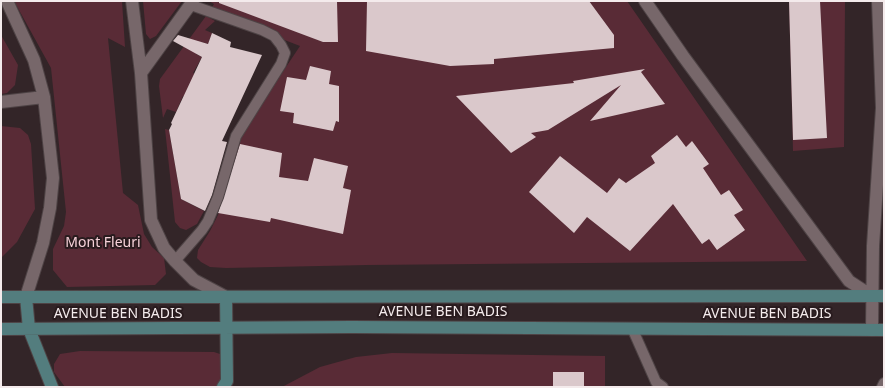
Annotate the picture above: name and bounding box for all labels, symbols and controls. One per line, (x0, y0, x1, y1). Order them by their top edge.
park label: Mont Fleuri (65, 235, 141, 251)
street label: AVENUE BEN BADIS (379, 304, 507, 320)
street label: AVENUE BEN BADIS (54, 306, 182, 322)
street label: AVENUE BEN BADIS (703, 306, 831, 322)

